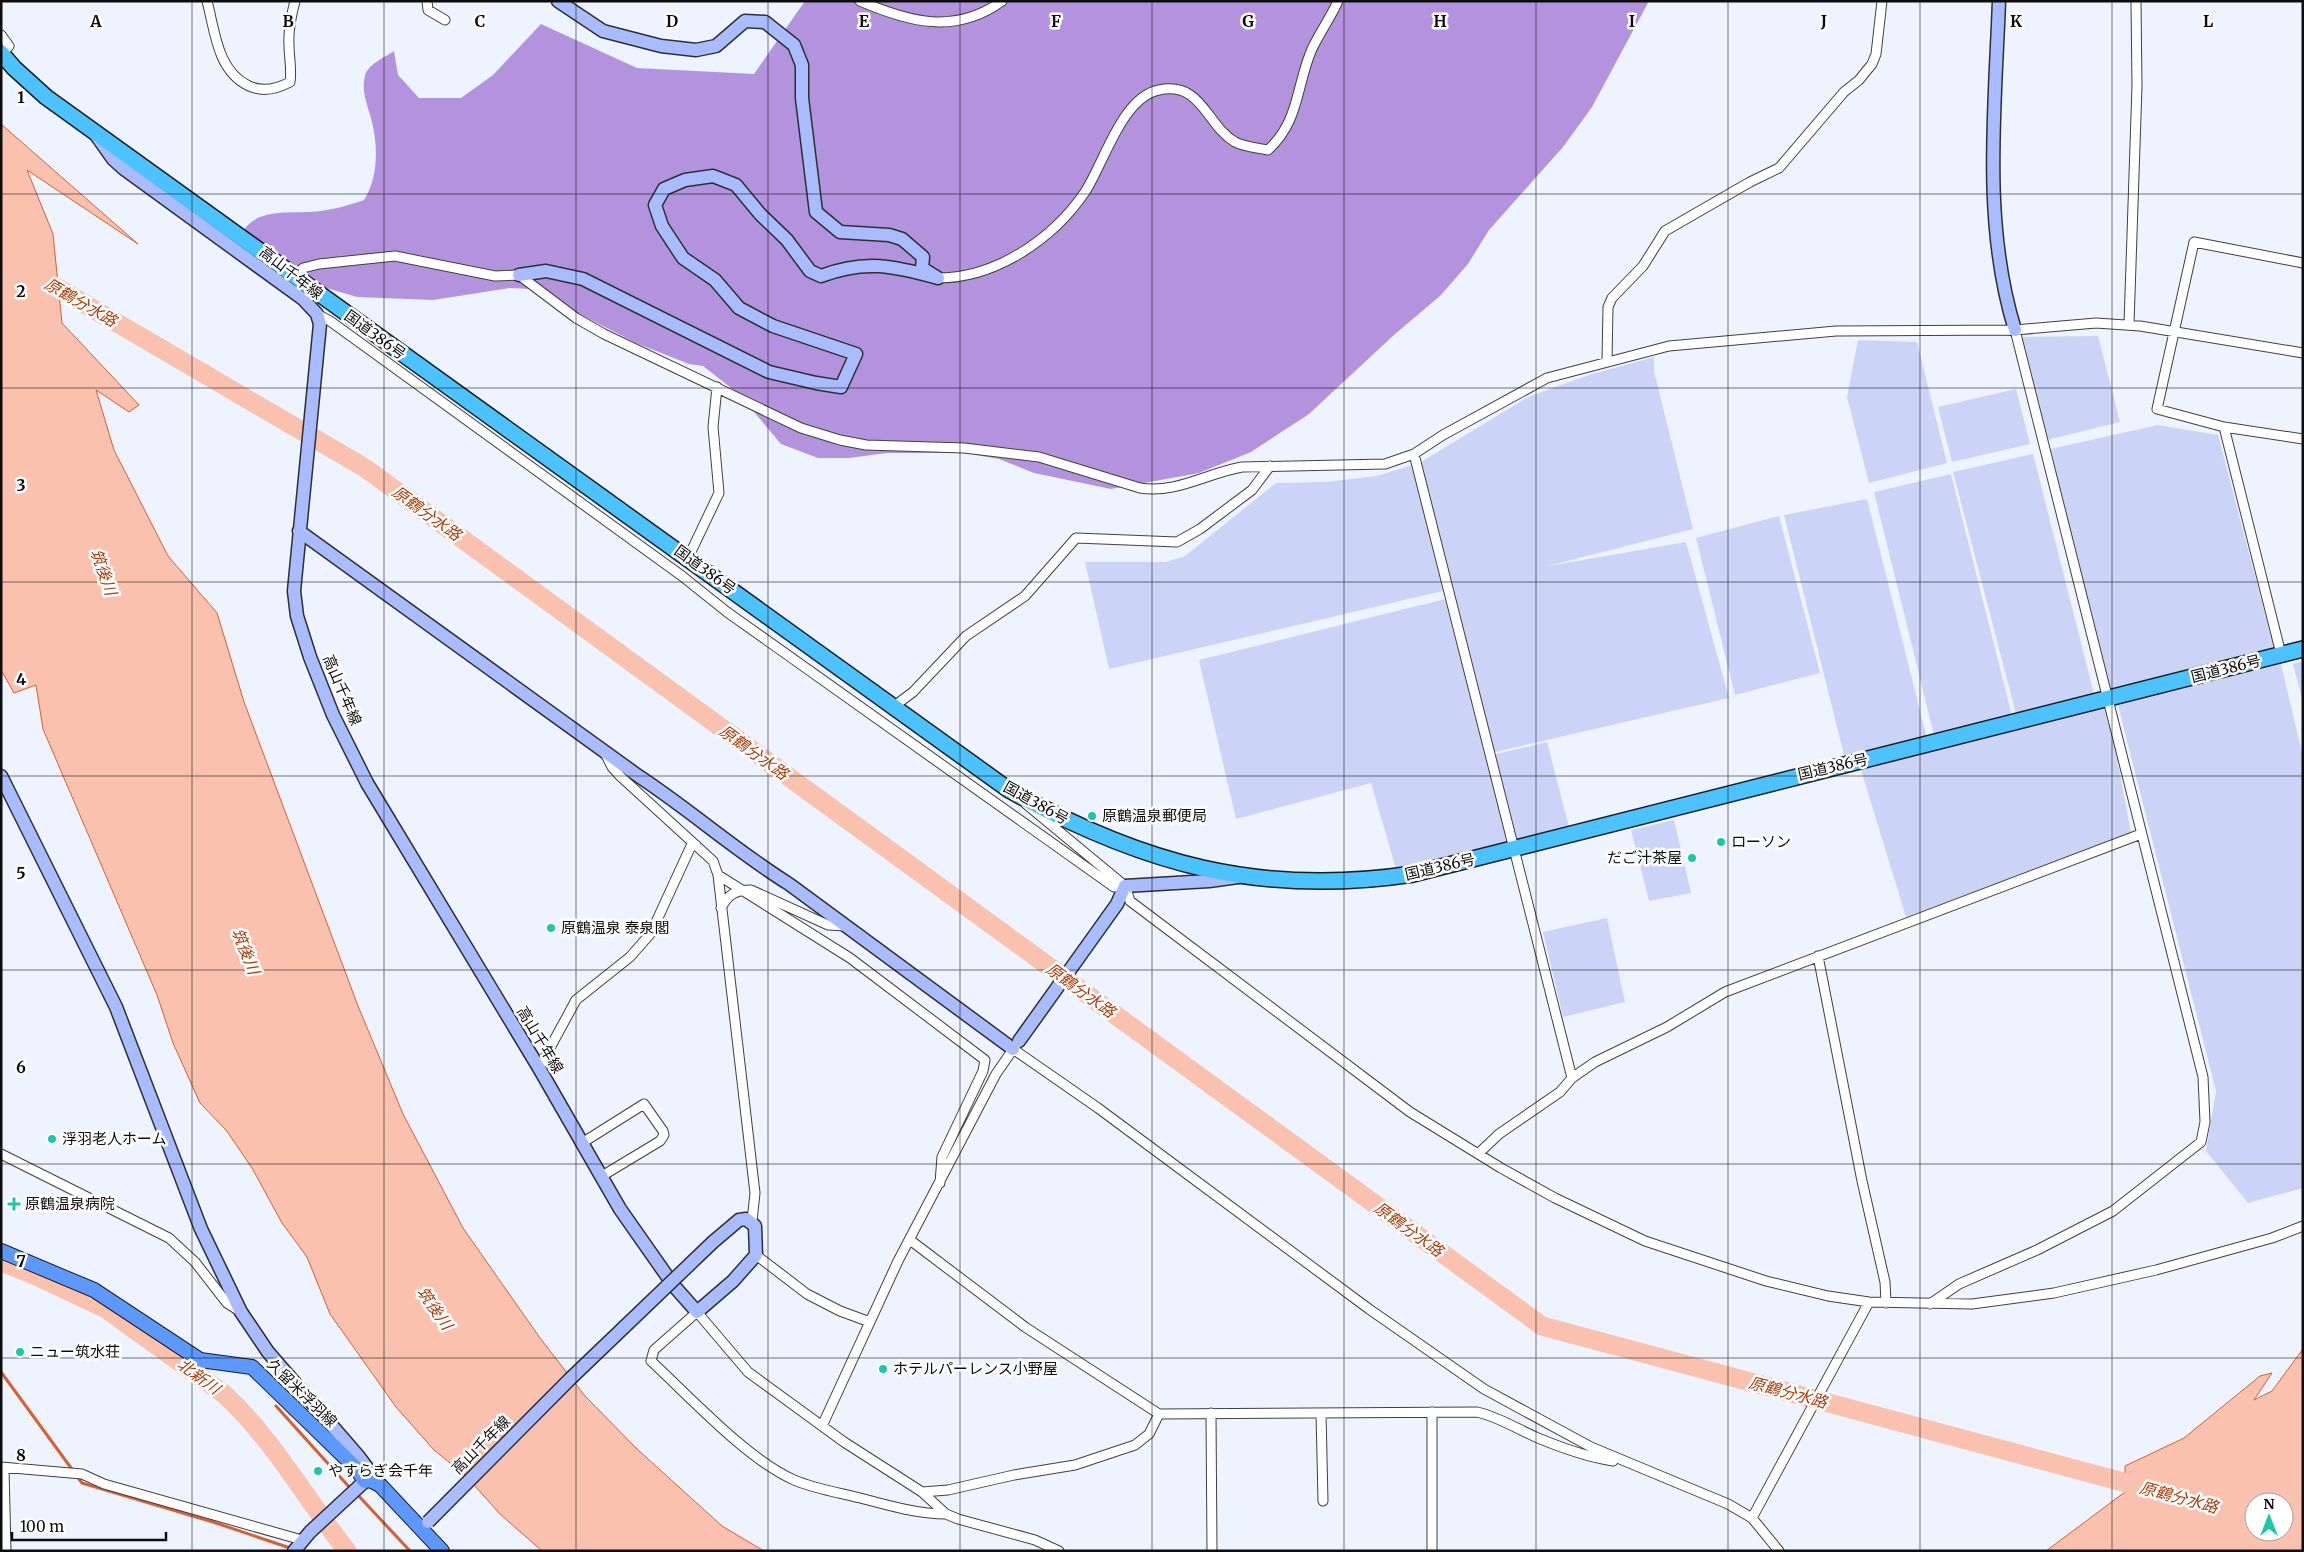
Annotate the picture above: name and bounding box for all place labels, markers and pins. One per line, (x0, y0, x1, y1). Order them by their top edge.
place label: 原鶴温泉郵便局 (1102, 806, 1207, 825)
marker: 原鶴温泉郵便局 (1086, 810, 1098, 822)
place label: ローソン (1731, 832, 1791, 851)
marker: ローソン (1715, 836, 1727, 848)
place label: だご汁茶屋 (1607, 848, 1682, 867)
marker: だご汁茶屋 (1686, 852, 1698, 864)
place label: 原鶴温泉 泰泉閣 (561, 918, 670, 937)
marker: 原鶴温泉 泰泉閣 (545, 922, 557, 934)
place label: 浮羽老人ホーム (62, 1129, 167, 1148)
marker: 浮羽老人ホーム (46, 1133, 58, 1145)
place label: 原鶴温泉病院 (25, 1194, 115, 1213)
marker: 原鶴温泉病院 (7, 1197, 21, 1211)
place label: ニュー筑水荘 (30, 1342, 120, 1361)
marker: ニュー筑水荘 (14, 1346, 26, 1358)
place label: ホテルパーレンス小野屋 (893, 1359, 1058, 1378)
marker: ホテルパーレンス小野屋 (877, 1363, 889, 1375)
place label: やすらぎ会千年 (328, 1461, 433, 1480)
marker: やすらぎ会千年 (312, 1465, 324, 1477)

